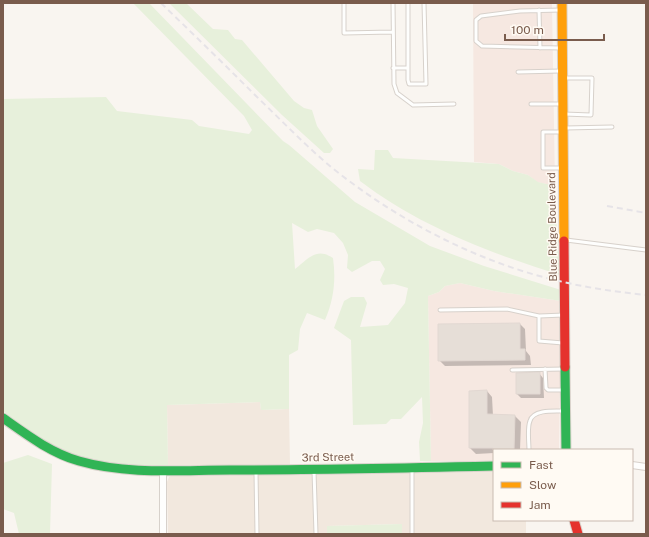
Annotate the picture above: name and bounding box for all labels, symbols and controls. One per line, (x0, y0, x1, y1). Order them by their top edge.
scale bar (505, 16, 604, 42)
text: 100 m (511, 23, 544, 37)
street label: Blue Ridge Boulevard (545, 172, 559, 282)
legend (493, 449, 633, 521)
street label: 3rd Street (302, 451, 354, 463)
text: Fast (529, 458, 554, 472)
text: Slow (529, 478, 557, 492)
text: Jam (529, 498, 551, 512)

